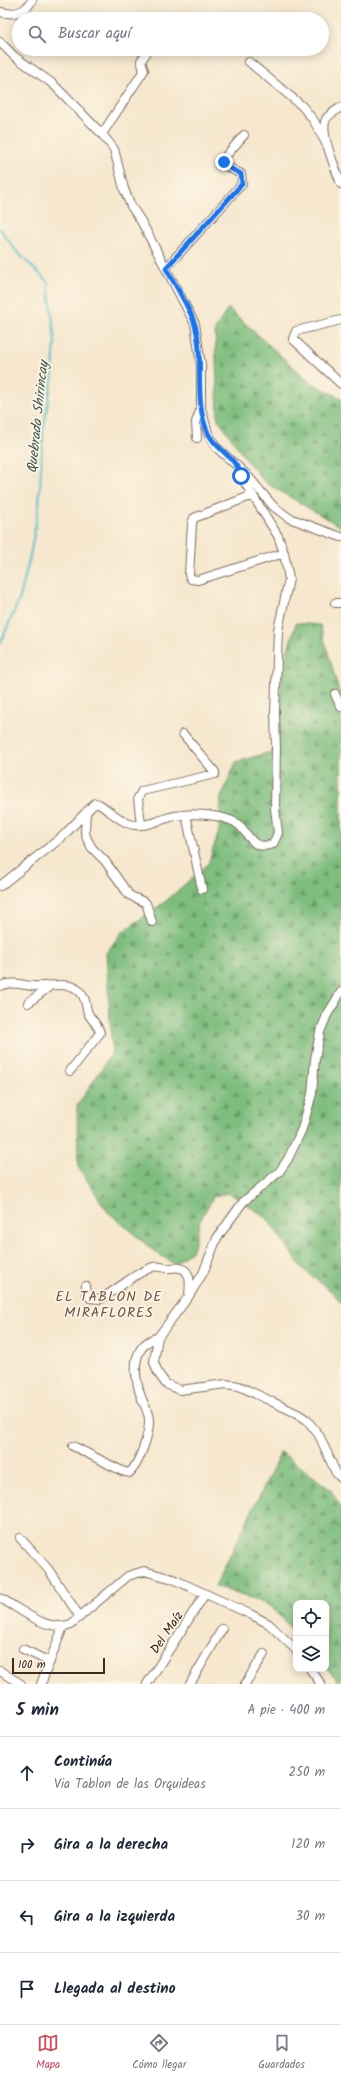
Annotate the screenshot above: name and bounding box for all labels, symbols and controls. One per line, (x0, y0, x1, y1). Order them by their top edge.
search box (12, 12, 329, 56)
text: Buscar aquí (58, 22, 131, 46)
icon: search (26, 23, 48, 45)
route end (215, 153, 233, 171)
water label: Quebrada Shirincay (21, 357, 55, 474)
route start (232, 467, 250, 485)
district label: EL TABLON DE MIRAFLORES (56, 1286, 162, 1324)
map controls (293, 1600, 329, 1672)
button: locate (293, 1600, 329, 1636)
street label: Del Maíz (145, 1607, 189, 1659)
button: layers (293, 1636, 329, 1672)
scale bar (12, 1656, 105, 1675)
text: 100 m (18, 1656, 46, 1674)
text: 5 min (16, 1697, 59, 1724)
text: A pie · 400 m (247, 1700, 325, 1721)
text: Continúa (54, 1750, 112, 1774)
icon: ahead (16, 1762, 38, 1784)
text: 250 m (288, 1762, 325, 1783)
text: Via Tablon de las Orquideas (54, 1774, 206, 1795)
text: Gira a la derecha (54, 1833, 168, 1857)
icon: right (16, 1834, 38, 1856)
text: 120 m (291, 1834, 325, 1855)
text: Gira a la izquierda (54, 1905, 175, 1929)
icon: left (16, 1906, 38, 1928)
text: 30 m (296, 1906, 325, 1927)
text: Llegada al destino (54, 1977, 176, 2001)
icon: arrive (16, 1978, 38, 2000)
tab: Mapa (36, 2032, 60, 2074)
tab: Cómo llegar (132, 2032, 186, 2074)
tab: Guardados (258, 2032, 305, 2074)

